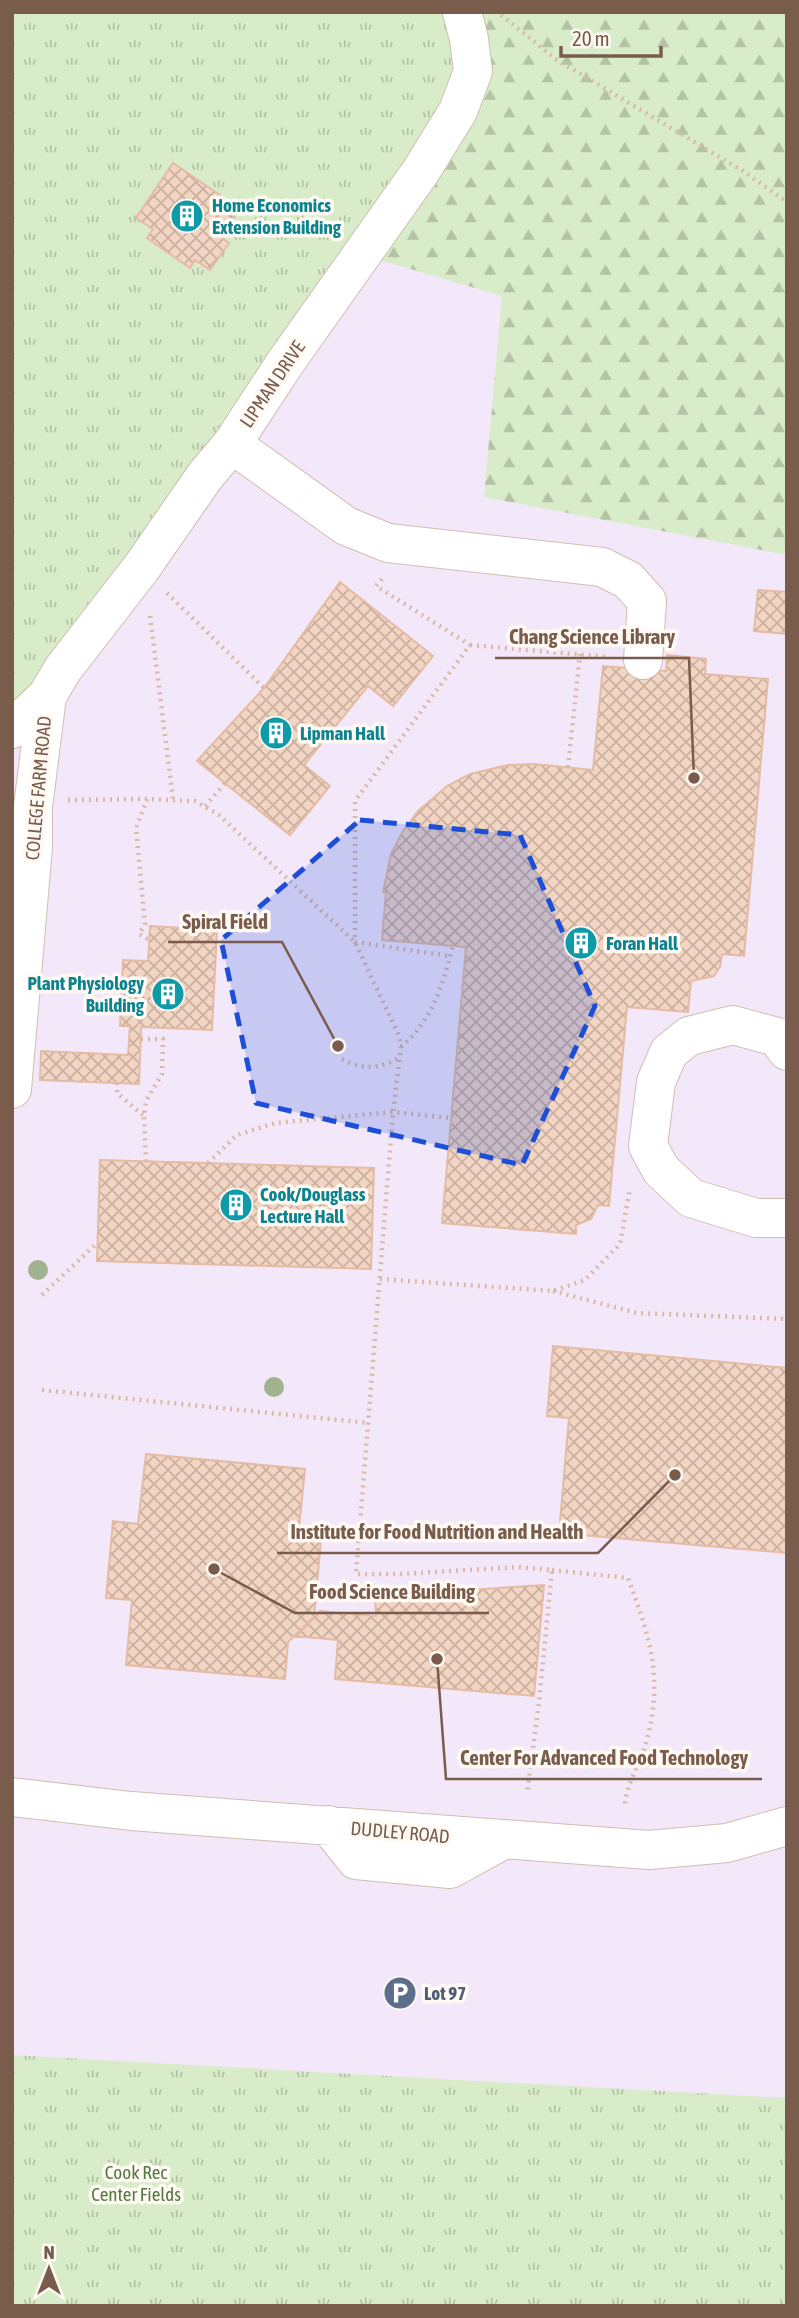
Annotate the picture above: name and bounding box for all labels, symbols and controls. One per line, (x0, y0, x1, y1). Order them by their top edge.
scale bar (561, 14, 661, 58)
text: 20 m (572, 26, 610, 50)
place label: Home Economics Extension Building (212, 194, 342, 238)
building icon: Home Economics Extension Building (168, 197, 206, 235)
street label: LIPMAN DRIVE (235, 336, 309, 432)
callout: Chang Science Library (495, 616, 689, 658)
text: Chang Science Library (509, 624, 675, 648)
building icon: Lipman Hall (257, 714, 295, 752)
street label: COLLEGE FARM ROAD (21, 715, 55, 861)
place label: Lipman Hall (300, 722, 386, 744)
callout: Spiral Field (168, 900, 282, 942)
text: Spiral Field (182, 909, 268, 933)
building icon: Foran Hall (562, 924, 600, 962)
place label: Foran Hall (606, 932, 679, 954)
place label: Plant Physiology Building (27, 972, 145, 1016)
building icon: Plant Physiology Building (149, 975, 187, 1013)
place label: Cook/Douglass Lecture Hall (260, 1183, 366, 1227)
building icon: Cook/Douglass Lecture Hall (217, 1186, 255, 1224)
callout: Institute for Food Nutrition and Health (277, 1511, 598, 1553)
text: Institute for Food Nutrition and Health (290, 1519, 584, 1543)
callout: Food Science Building (295, 1571, 489, 1613)
text: Food Science Building (309, 1579, 476, 1603)
callout: Center For Advanced Food Technology (446, 1737, 762, 1779)
text: Center For Advanced Food Technology (460, 1745, 748, 1769)
street label: DUDLEY ROAD (350, 1817, 450, 1847)
parking icon: Lot 97 (381, 1974, 419, 2012)
place label: Lot 97 (424, 1982, 466, 2004)
park label: Cook Rec Center Fields (91, 2161, 181, 2205)
north arrow (14, 2234, 84, 2304)
text: N (43, 2241, 55, 2263)

